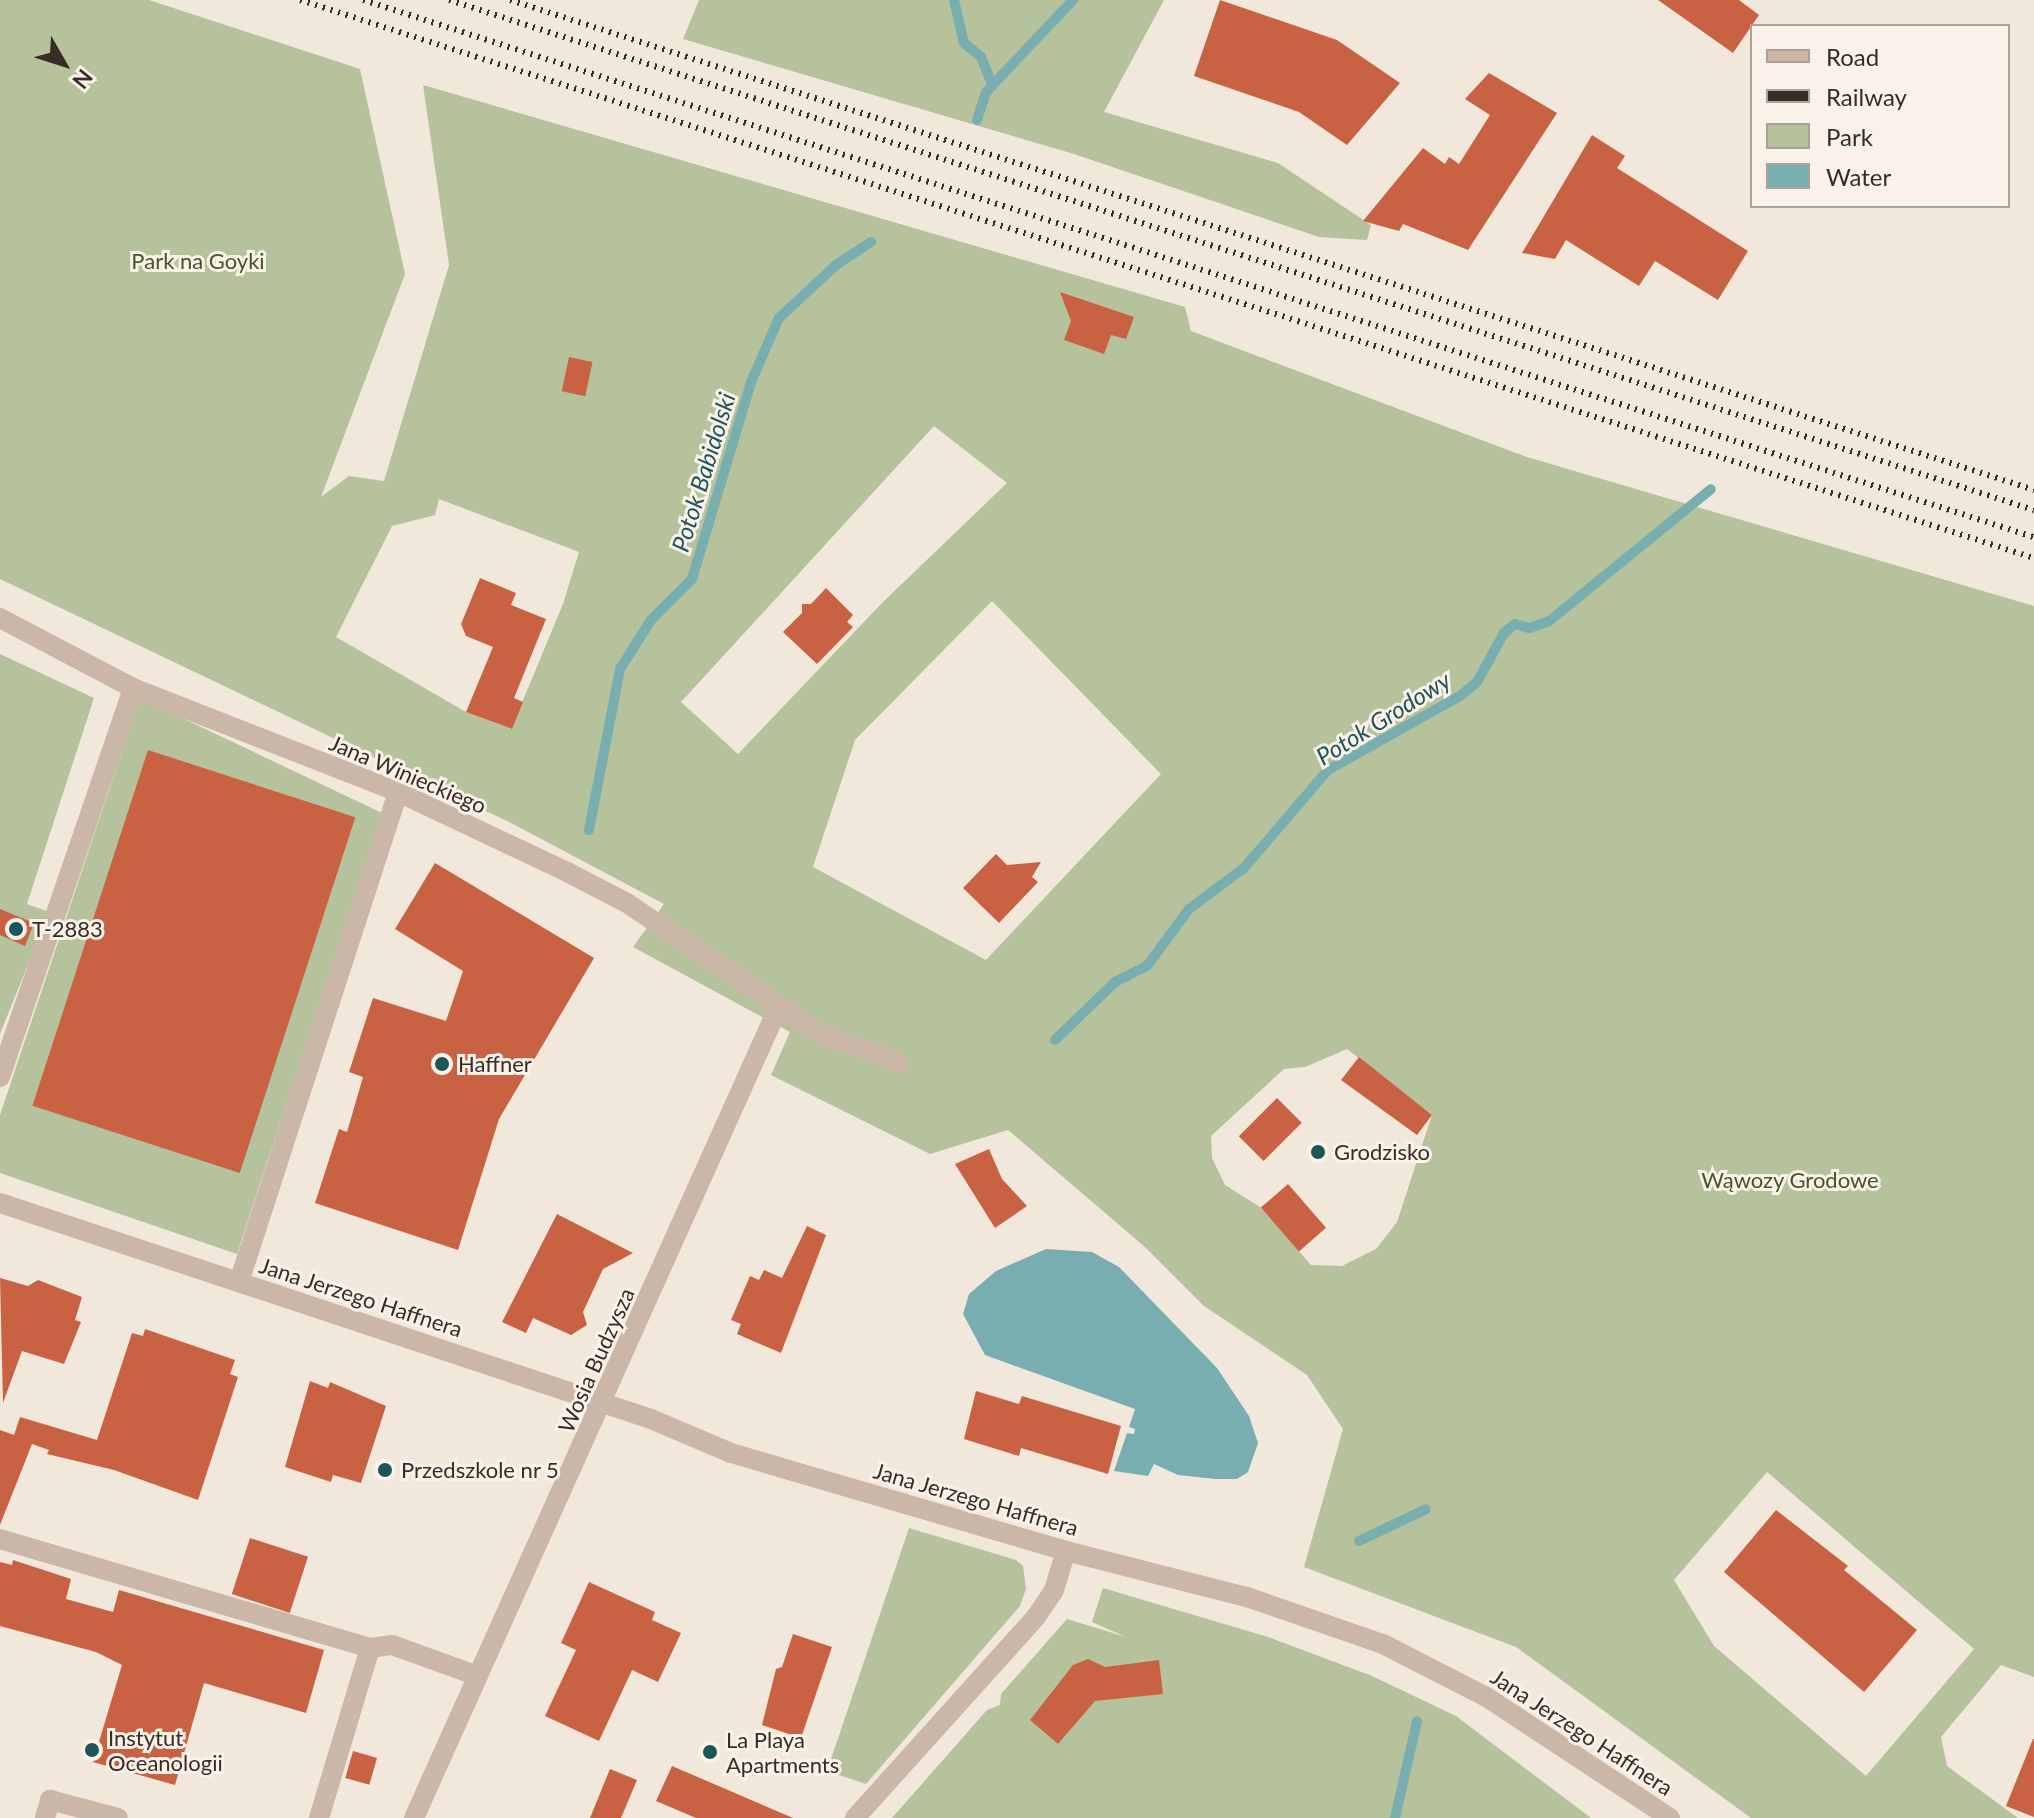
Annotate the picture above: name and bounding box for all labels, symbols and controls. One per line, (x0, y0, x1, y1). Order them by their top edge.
north arrow (24, 24, 104, 104)
legend (1750, 24, 2010, 208)
text: Road (1826, 42, 1879, 71)
text: N (67, 64, 99, 94)
text: Railway (1826, 82, 1907, 111)
text: Park (1826, 122, 1873, 151)
text: Water (1826, 162, 1891, 191)
park label: Park na Goyki (131, 248, 265, 274)
water label: Potok Babidolski (665, 389, 741, 555)
water label: Potok Grodowy (1310, 665, 1456, 771)
street label: Jana Winieckiego (325, 729, 491, 819)
place label: T-2883 (32, 916, 103, 942)
marker: T-2883 (7, 920, 25, 938)
place label: Haffner (458, 1051, 532, 1077)
marker: Haffner (433, 1055, 451, 1073)
place label: Grodzisko (1334, 1139, 1430, 1165)
marker: Grodzisko (1309, 1143, 1327, 1161)
park label: Wąwozy Grodowe (1701, 1167, 1879, 1193)
street label: Jana Jerzego Haffnera (256, 1252, 466, 1342)
street label: Wosia Budzysza (552, 1284, 640, 1436)
place label: Przedszkole nr 5 (401, 1457, 559, 1483)
street label: Jana Jerzego Haffnera (870, 1457, 1082, 1541)
marker: Przedszkole nr 5 (376, 1461, 394, 1479)
street label: Jana Jerzego Haffnera (1486, 1663, 1678, 1801)
place label: Instytut Oceanologii (108, 1724, 223, 1776)
place label: La Playa Apartments (726, 1726, 839, 1778)
marker: Instytut Oceanologii (83, 1741, 101, 1759)
marker: La Playa Apartments (701, 1743, 719, 1761)

